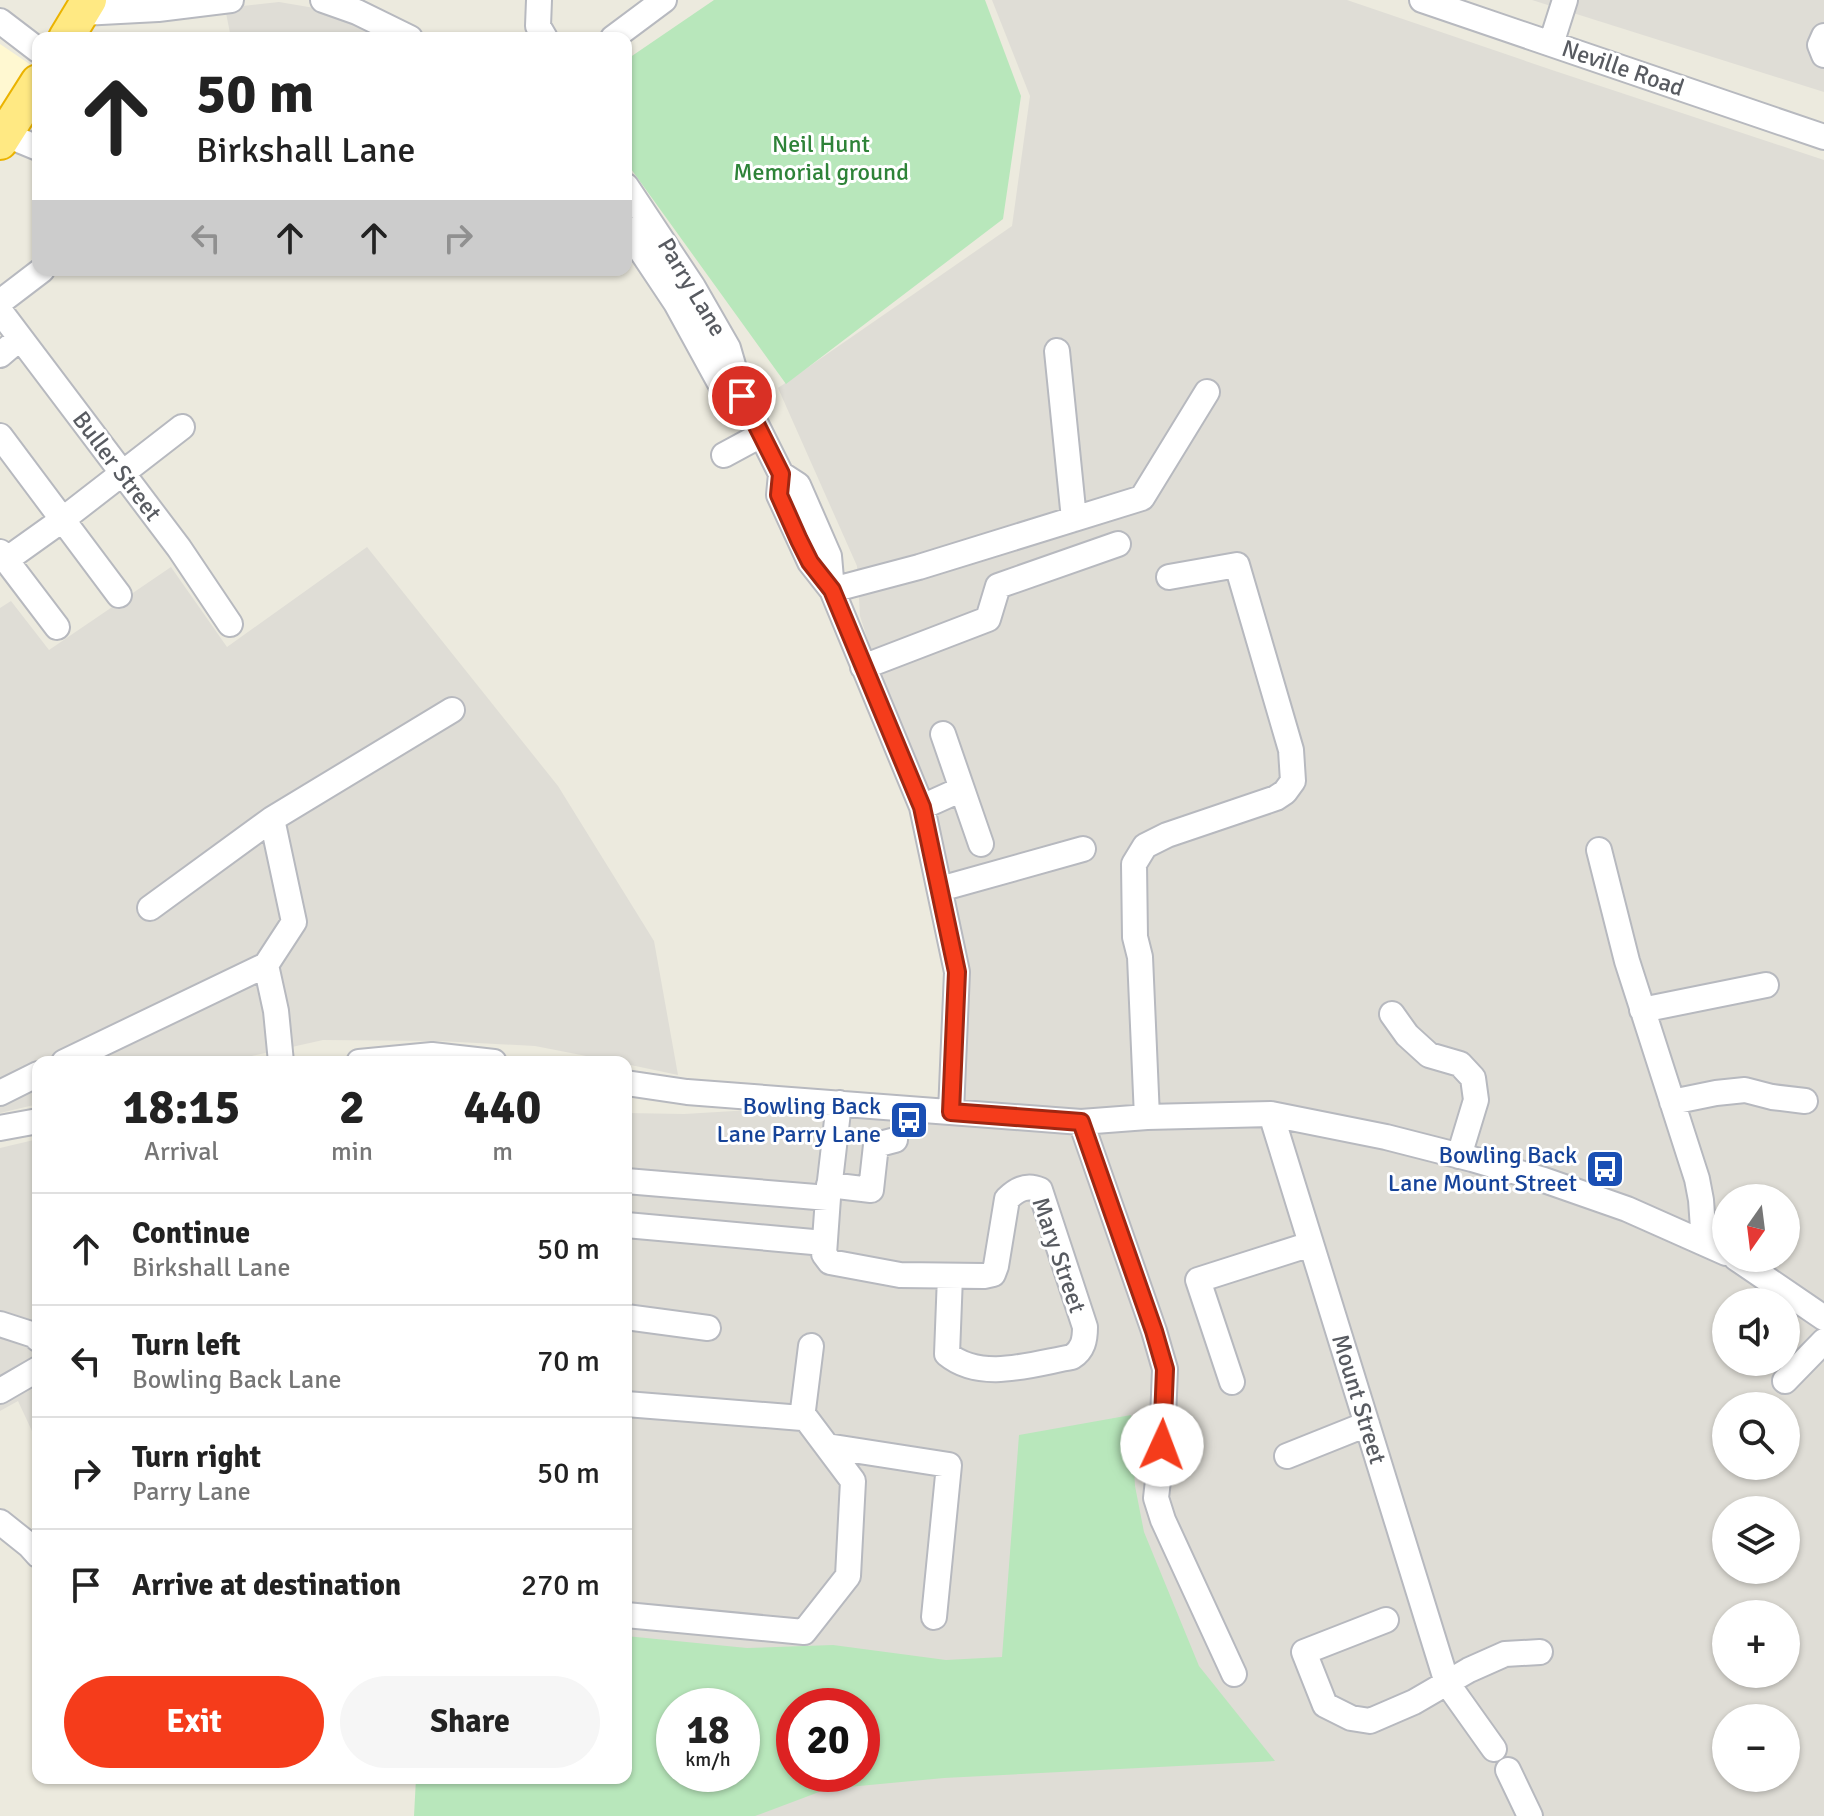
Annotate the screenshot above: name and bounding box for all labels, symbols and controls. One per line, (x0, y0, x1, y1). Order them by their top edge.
street label: Neville Road (1558, 33, 1688, 103)
text: 50 m (196, 59, 314, 128)
icon: ahead (64, 64, 168, 168)
text: Birkshall Lane (196, 128, 415, 173)
park label: Neil Hunt Memorial ground (733, 129, 909, 187)
icon: left (184, 216, 228, 260)
icon: ahead (268, 216, 312, 260)
icon: ahead (352, 216, 396, 260)
icon: right (436, 216, 480, 260)
street label: Parry Lane (651, 232, 733, 342)
pin (708, 362, 776, 430)
icon: arrive (720, 374, 764, 418)
street label: Buller Street (66, 405, 168, 527)
text: 18:15 (123, 1078, 240, 1137)
text: 2 (339, 1078, 365, 1137)
text: 440 (464, 1078, 541, 1137)
place label: Bowling Back Lane Parry Lane (717, 1091, 881, 1149)
bus stop icon: Bowling Back Lane Parry Lane (888, 1099, 930, 1141)
text: Arrival (144, 1136, 219, 1168)
text: min (331, 1136, 373, 1168)
text: m (492, 1136, 513, 1168)
place label: Bowling Back Lane Mount Street (1388, 1140, 1577, 1198)
bus stop icon: Bowling Back Lane Mount Street (1584, 1148, 1626, 1190)
north arrow (1712, 1184, 1800, 1272)
map controls (1712, 1184, 1800, 1792)
street label: Mary Street (1025, 1193, 1093, 1317)
text: Continue (132, 1215, 250, 1252)
icon: ahead (64, 1227, 108, 1271)
text: 50 m (537, 1231, 600, 1268)
text: Birkshall Lane (132, 1252, 291, 1284)
button: sound (1712, 1288, 1800, 1376)
text: Turn left (132, 1327, 241, 1364)
street label: Mount Street (1325, 1330, 1393, 1468)
icon: left (64, 1339, 108, 1383)
text: 70 m (537, 1343, 600, 1380)
text: Bowling Back Lane (132, 1364, 341, 1396)
button: search (1712, 1392, 1800, 1480)
position arrow (1120, 1403, 1204, 1487)
text: Turn right (132, 1439, 261, 1476)
icon: right (64, 1451, 108, 1495)
text: 50 m (537, 1455, 600, 1492)
text: Parry Lane (132, 1476, 251, 1508)
button: layers (1712, 1496, 1800, 1584)
icon: arrive (64, 1563, 108, 1607)
text: Arrive at destination (132, 1567, 401, 1604)
text: 270 m (521, 1567, 600, 1604)
button: + (1712, 1600, 1800, 1688)
button: Exit (64, 1676, 324, 1768)
button: Share (340, 1676, 600, 1768)
speed limit sign: 20 (776, 1688, 880, 1792)
button: − (1712, 1704, 1800, 1792)
text: 18 (686, 1705, 730, 1755)
text: km/h (685, 1747, 731, 1772)

